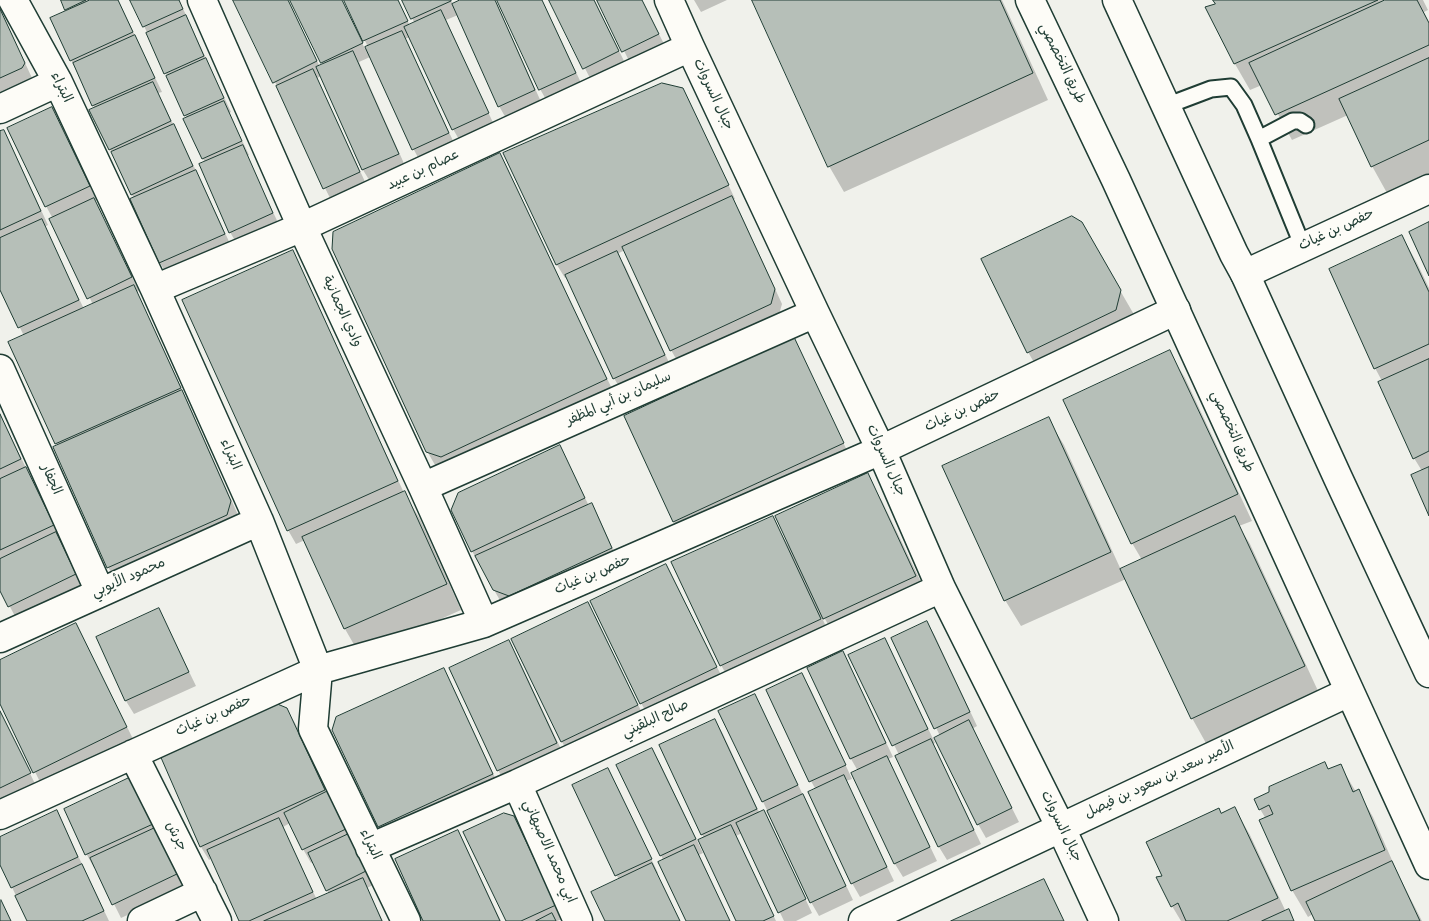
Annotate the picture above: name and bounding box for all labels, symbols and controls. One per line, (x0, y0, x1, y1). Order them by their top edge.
street label: طريق التخصصي (1034, 21, 1088, 107)
street label: جبال السروات (688, 57, 736, 133)
street label: البتراء (45, 70, 75, 106)
street label: عصام بن عبيد (385, 147, 463, 195)
street label: حفص بن غياث (1297, 206, 1377, 256)
street label: وادي الجمانية (317, 274, 365, 350)
street label: سليمان بن أبي المظفر (564, 369, 674, 431)
street label: حفص بن غياث (923, 387, 1003, 437)
street label: طريق التخصصي (1205, 388, 1257, 476)
street label: جبال السروات (862, 422, 908, 500)
street label: البتراء (215, 437, 243, 473)
street label: الجفار (36, 462, 64, 498)
street label: حفص بن غياث (552, 552, 634, 600)
street label: محمود الأيوبي (90, 555, 168, 603)
street label: حفص بن غياث (173, 693, 255, 741)
street label: صالح البلقيني (620, 697, 692, 743)
street label: الأمير سعد بن سعود بن فيصل (1082, 739, 1238, 823)
street label: جبال السروات (1036, 789, 1084, 865)
street label: ابي محمد الاصبهاني (518, 798, 578, 906)
street label: جرش (160, 819, 190, 855)
street label: البتراء (354, 827, 384, 863)

